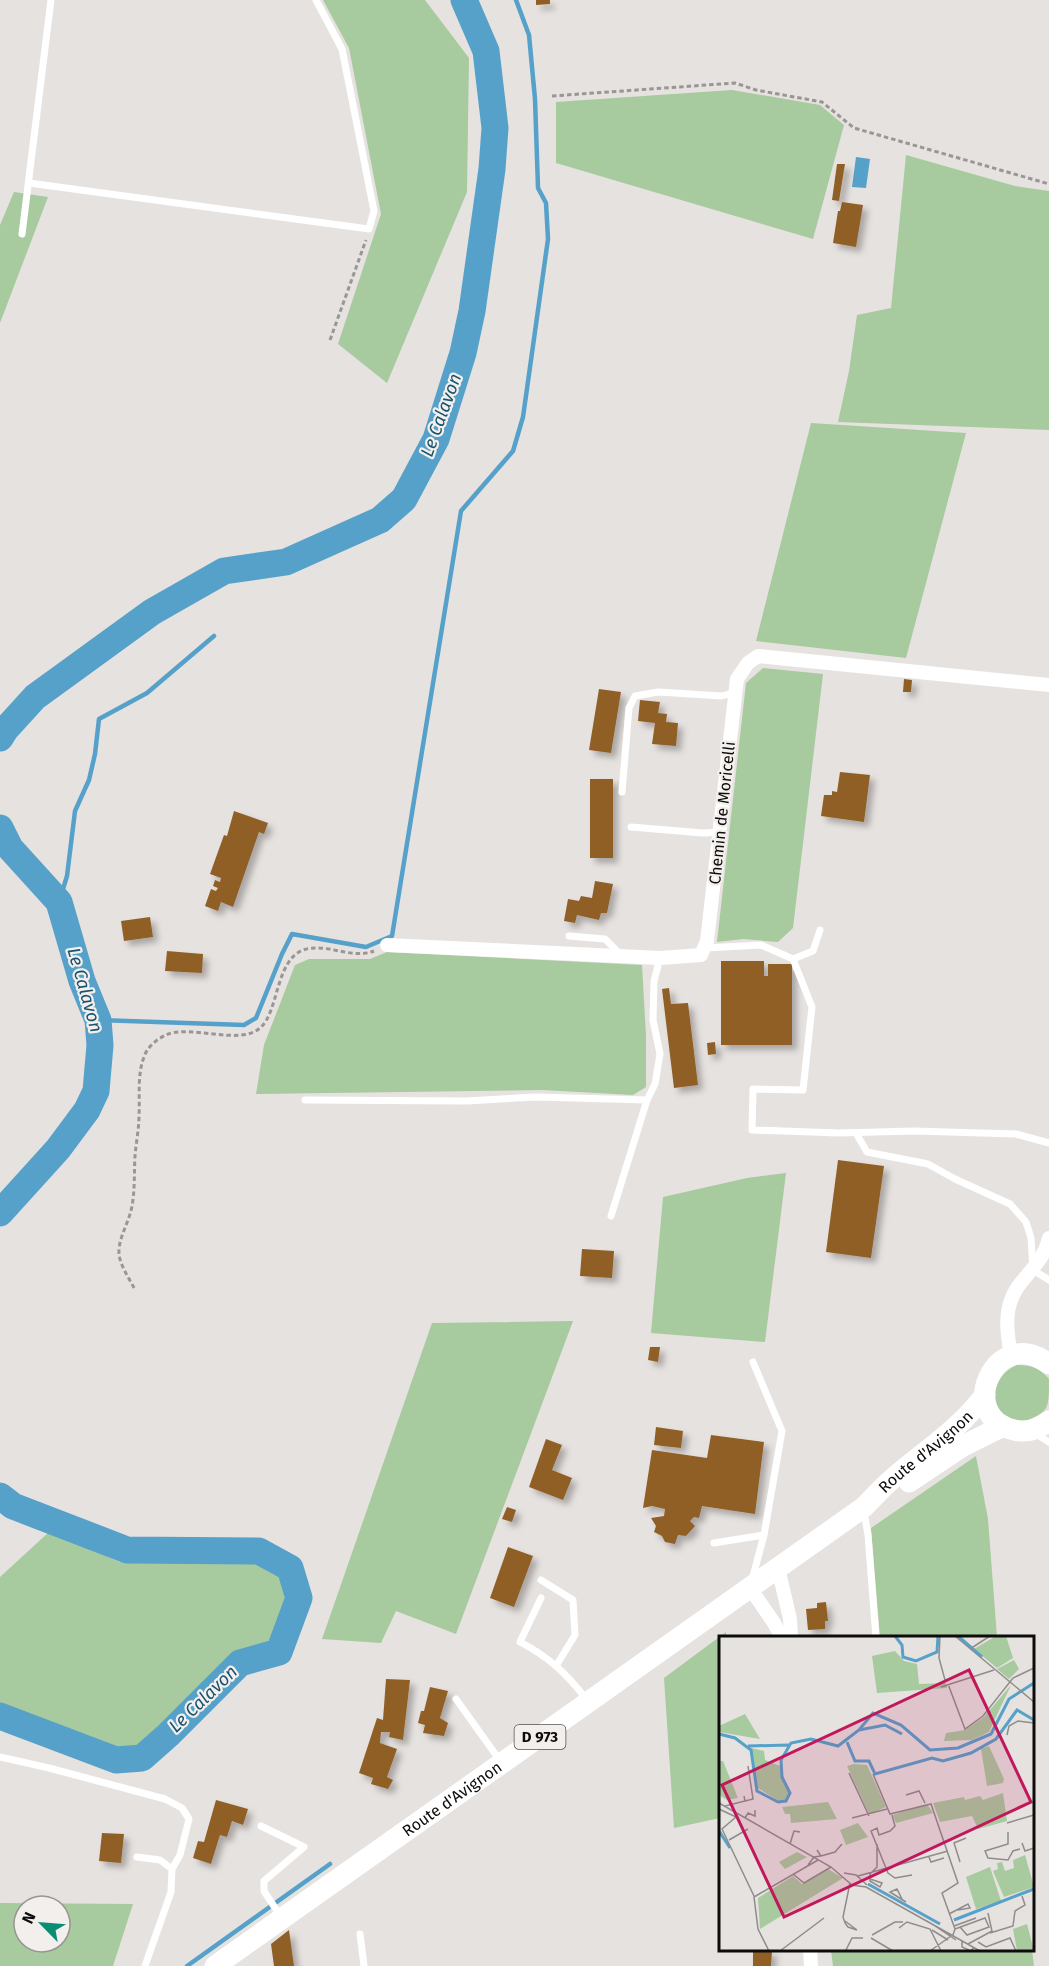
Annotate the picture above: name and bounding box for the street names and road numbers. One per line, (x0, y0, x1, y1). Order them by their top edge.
street label: Chemin de Moricelli (705, 741, 739, 885)
street label: Route d'Avignon (874, 1406, 977, 1496)
road number: D 973 (514, 1725, 566, 1749)
street label: Route d'Avignon (398, 1757, 505, 1840)

